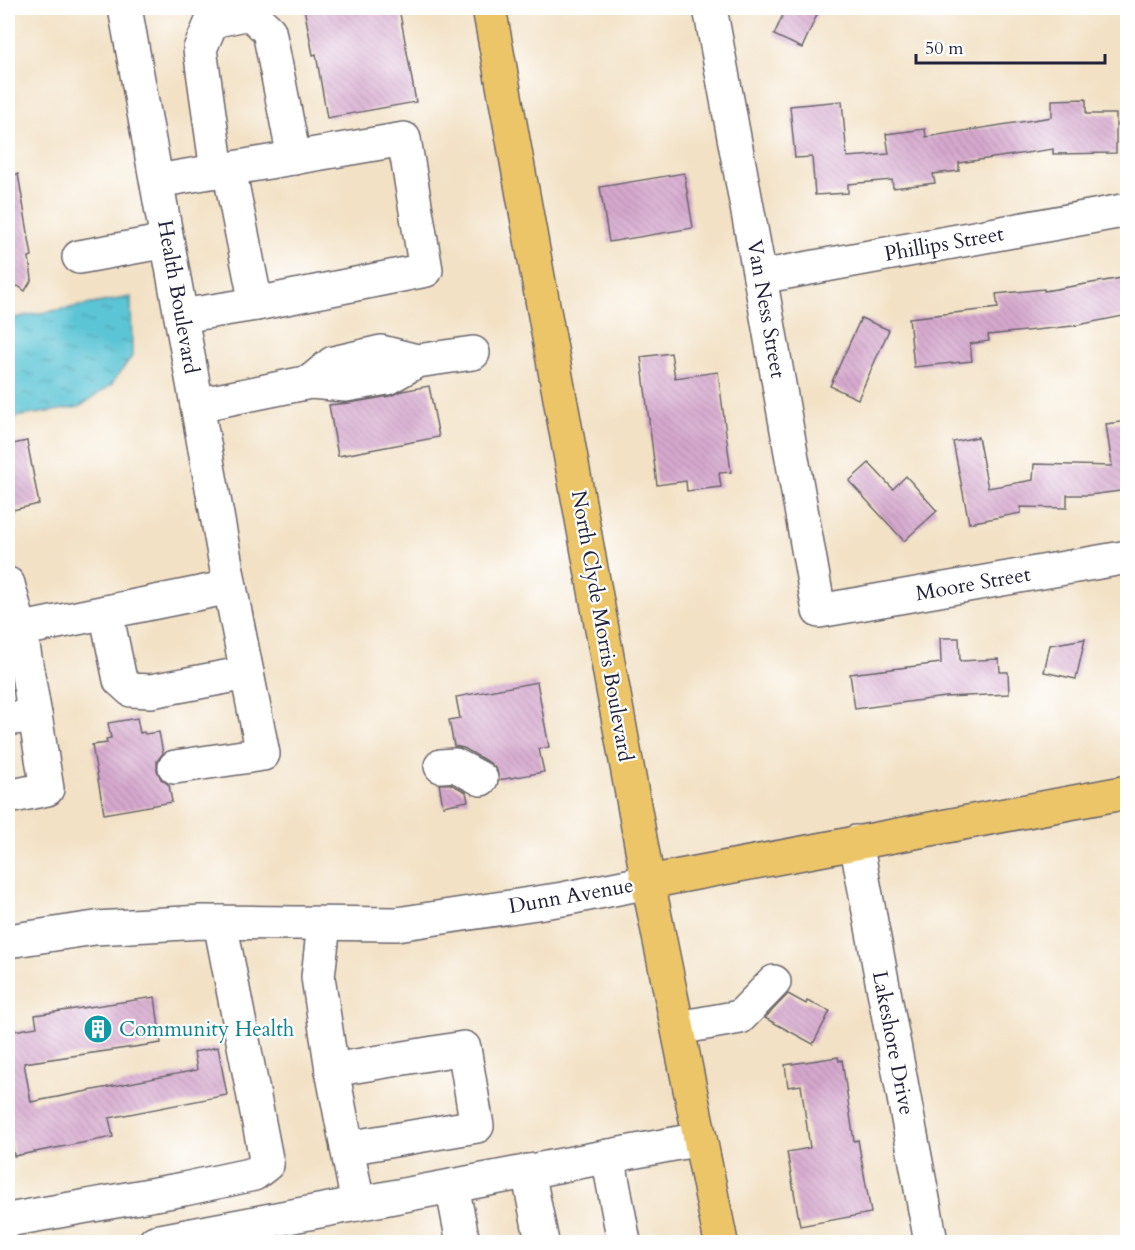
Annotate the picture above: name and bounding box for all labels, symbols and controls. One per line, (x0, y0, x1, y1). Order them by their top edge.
scale bar (916, 27, 1105, 65)
text: 50 m (925, 36, 964, 61)
street label: Health Boulevard (150, 218, 206, 376)
street label: Phillips Street (882, 219, 1006, 269)
street label: Van Ness Street (740, 238, 792, 381)
street label: North Clyde Morris Boulevard (564, 488, 640, 764)
street label: Moore Street (913, 560, 1033, 608)
street label: Dunn Avenue (506, 871, 636, 921)
street label: Lakeshore Drive (865, 969, 921, 1117)
building icon: Community Health (82, 1013, 114, 1045)
place label: Community Health (119, 1015, 295, 1044)

